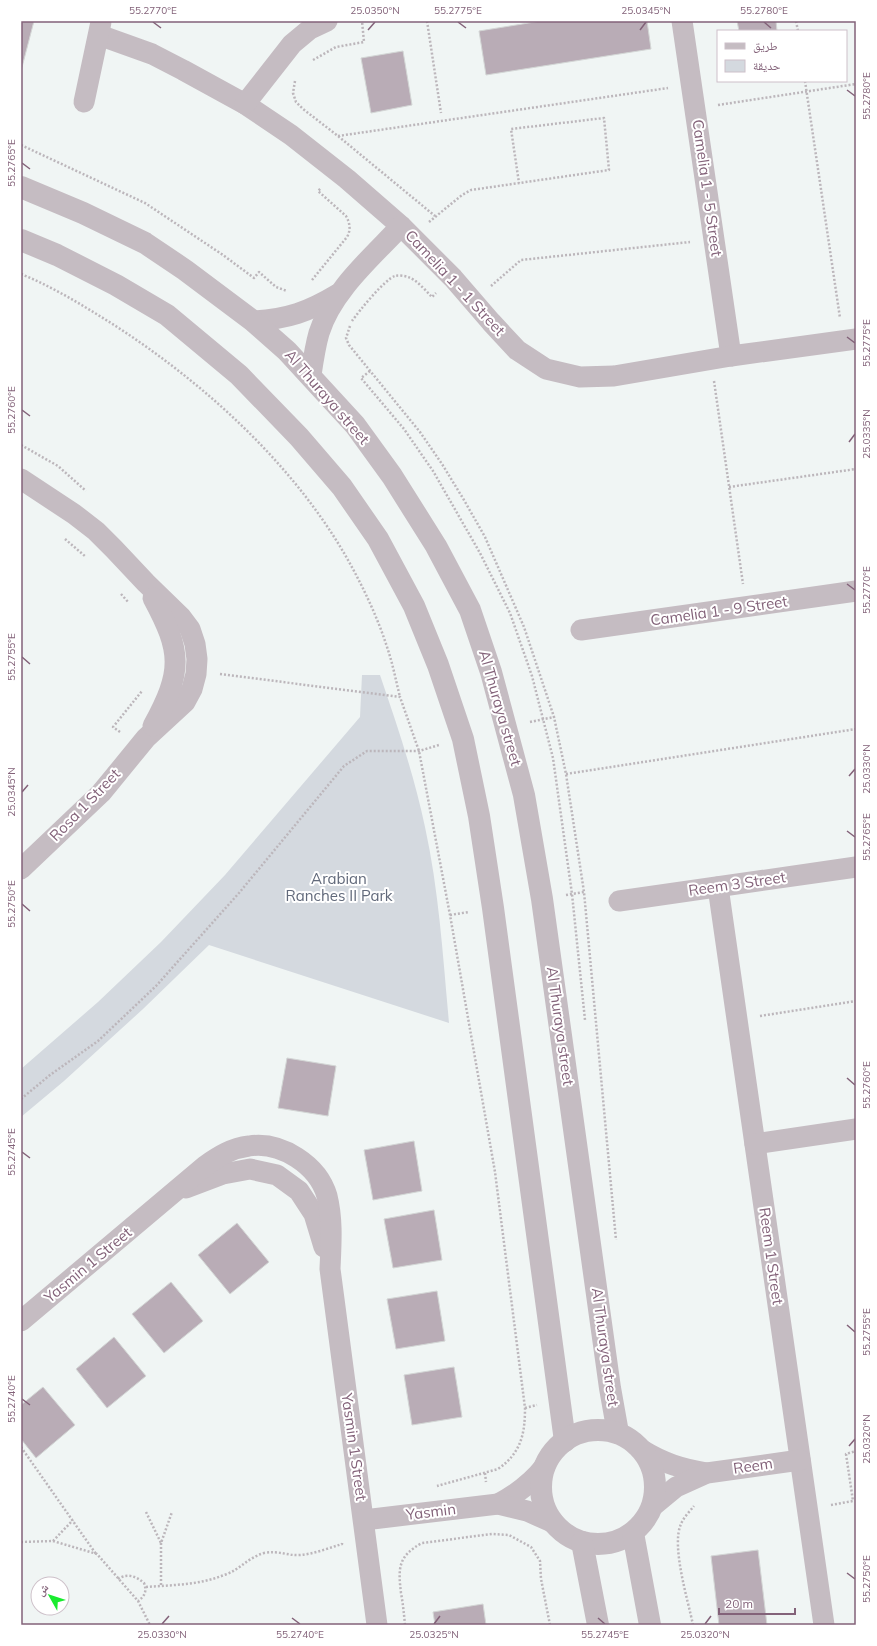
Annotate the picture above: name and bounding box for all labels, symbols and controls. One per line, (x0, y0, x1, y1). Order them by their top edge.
text: 55.2770°E (129, 4, 177, 17)
text: 25.0350°N (350, 4, 400, 17)
text: 55.2775°E (434, 4, 482, 17)
text: 25.0345°N (621, 4, 671, 17)
text: 55.2780°E (740, 4, 788, 17)
legend (717, 30, 847, 82)
text: طريق (753, 38, 778, 53)
text: حديقة (753, 58, 781, 73)
text: 55.2780°E (860, 72, 873, 120)
street label: Camelia 1 - 5 Street (688, 118, 727, 258)
text: 55.2765°E (5, 139, 18, 187)
street label: Camelia 1 - 1 Street (401, 226, 509, 340)
text: 55.2775°E (860, 319, 873, 367)
street label: Al Thuraya street (281, 345, 374, 448)
text: 55.2760°E (5, 386, 18, 434)
text: 25.0335°N (860, 409, 873, 459)
text: 55.2770°E (860, 566, 873, 614)
street label: Camelia 1 - 9 Street (649, 591, 789, 630)
text: 55.2755°E (5, 633, 18, 681)
street label: Al Thuraya street (475, 648, 526, 768)
text: 25.0330°N (860, 744, 873, 794)
street label: Rosa 1 Street (45, 764, 124, 845)
text: 25.0345°N (5, 767, 18, 817)
text: 55.2765°E (860, 813, 873, 861)
street label: Reem 3 Street (687, 867, 787, 900)
park label: Arabian Ranches II Park (285, 869, 393, 905)
text: 55.2750°E (5, 880, 18, 928)
street label: Al Thuraya street (543, 965, 578, 1086)
text: 55.2760°E (860, 1061, 873, 1109)
text: 55.2745°E (5, 1128, 18, 1176)
street label: Reem 1 Street (755, 1206, 788, 1306)
street label: Yasmin 1 Street (39, 1223, 135, 1307)
street label: Al Thuraya street (588, 1286, 623, 1407)
text: 55.2755°E (860, 1308, 873, 1356)
text: 55.2740°E (5, 1375, 18, 1423)
street label: Yasmin 1 Street (337, 1391, 371, 1502)
text: 25.0320°N (860, 1414, 873, 1464)
street label: Reem (732, 1453, 774, 1478)
street label: Yasmin (404, 1499, 457, 1524)
text: 55.2750°E (860, 1555, 873, 1603)
north arrow (30, 1576, 70, 1616)
text: ش (33, 1581, 52, 1599)
scale bar (719, 1590, 795, 1616)
text: 20 m (725, 1596, 753, 1611)
text: 25.0330°N (137, 1628, 187, 1641)
text: 55.2740°E (276, 1628, 324, 1641)
text: 25.0325°N (409, 1628, 459, 1641)
text: 55.2745°E (581, 1628, 629, 1641)
text: 25.0320°N (680, 1628, 730, 1641)

